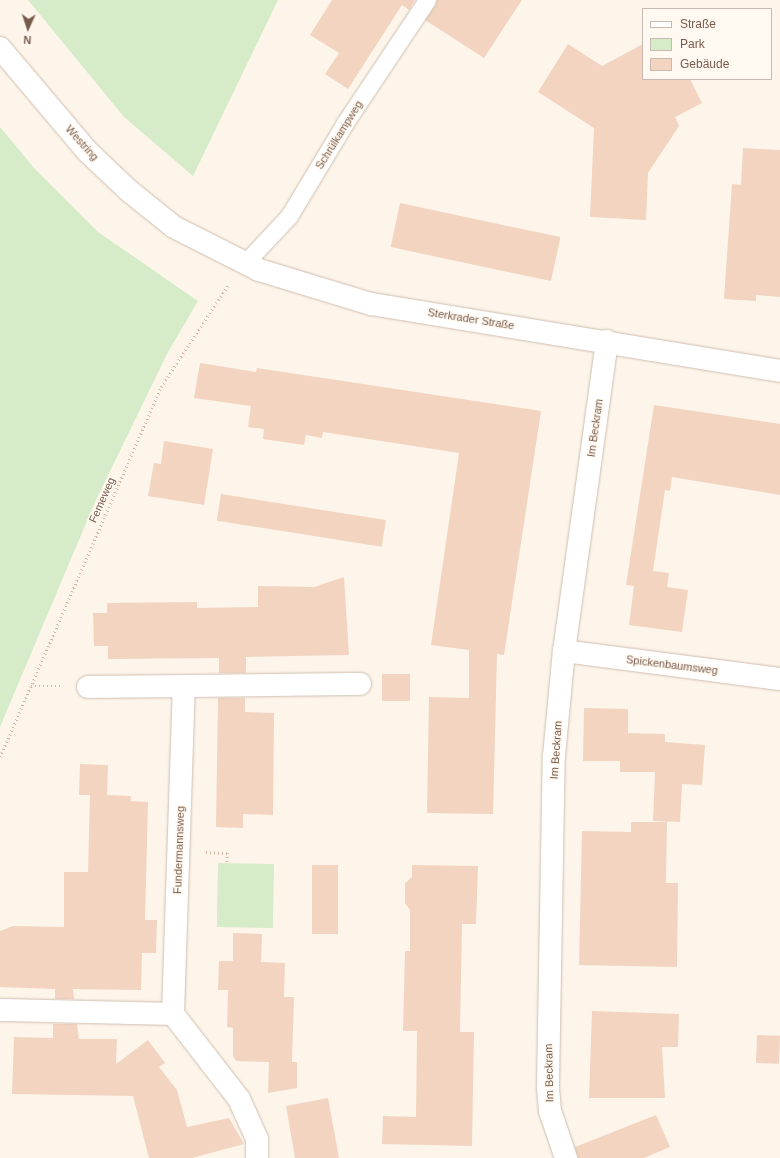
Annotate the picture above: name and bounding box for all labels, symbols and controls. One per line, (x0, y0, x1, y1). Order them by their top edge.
north arrow (8, 8, 48, 48)
legend (642, 8, 772, 80)
text: Straße (680, 17, 716, 31)
text: N (23, 34, 32, 46)
text: Park (680, 37, 705, 51)
text: Gebäude (680, 57, 729, 71)
street label: Schrülkampweg (313, 98, 365, 172)
street label: Westring (63, 123, 101, 163)
street label: Sterkrader Straße (427, 306, 515, 332)
street label: Im Beckram (584, 398, 606, 458)
street label: Femeweg (86, 475, 118, 525)
street label: Spickenbaumsweg (625, 653, 719, 677)
street label: Im Beckram (547, 720, 565, 780)
street label: Fundermannsweg (171, 806, 187, 894)
street label: Im Beckram (542, 1044, 556, 1102)

